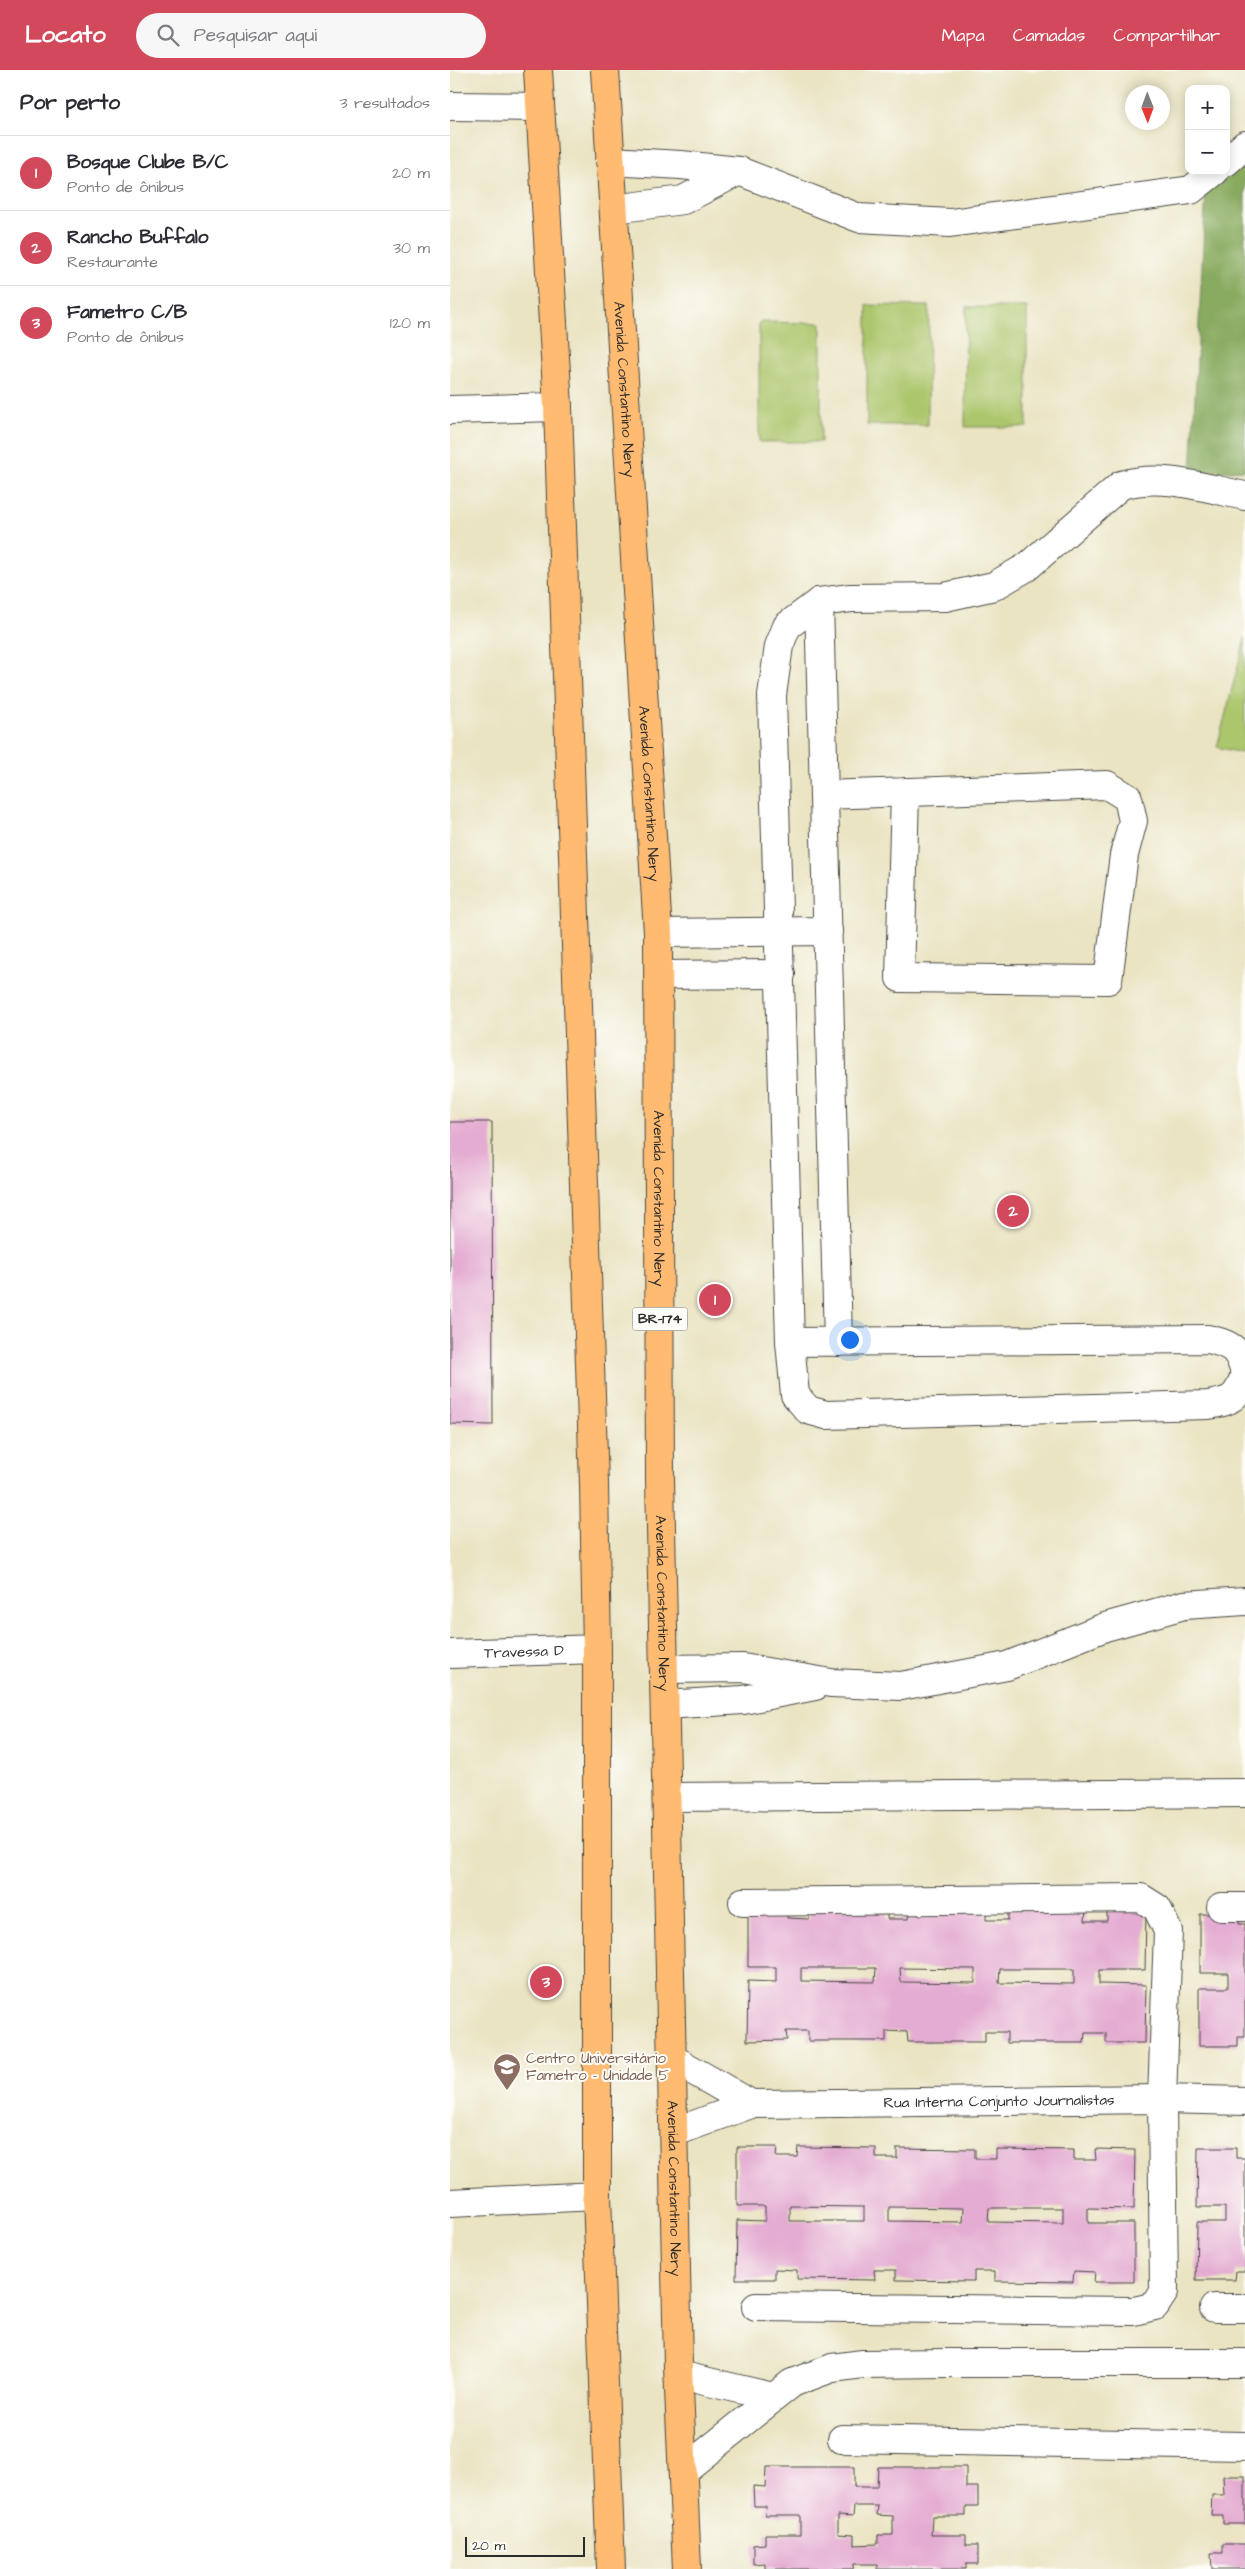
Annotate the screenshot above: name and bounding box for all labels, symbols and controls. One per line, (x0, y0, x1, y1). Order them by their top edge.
search box (136, 13, 486, 58)
text: Locato (25, 18, 106, 52)
icon: search (154, 21, 182, 49)
text: Pesquisar aqui (194, 22, 317, 49)
text: Mapa (941, 23, 985, 48)
text: Camadas (1013, 23, 1085, 48)
text: Compartilhar (1113, 23, 1220, 48)
north arrow (1125, 85, 1170, 130)
map controls (1185, 85, 1230, 175)
button: + (1185, 85, 1230, 130)
text: Por perto (20, 88, 120, 117)
text: 3 resultados (339, 92, 430, 114)
button: − (1185, 130, 1230, 175)
text: Bosque Clube B/C (67, 149, 228, 176)
text: 1 (35, 162, 37, 184)
text: 20 m (392, 162, 430, 184)
text: Ponto de ônibus (67, 176, 184, 198)
text: Rancho Buffalo (67, 224, 209, 251)
text: 2 (31, 237, 41, 259)
text: 30 m (393, 237, 430, 259)
text: Restaurante (67, 251, 158, 273)
text: Fametro C/B (67, 299, 187, 326)
street label: Avenida Constantino Nery (609, 301, 640, 478)
text: 3 (32, 312, 40, 334)
text: 120 m (390, 312, 430, 334)
text: Ponto de ônibus (67, 326, 184, 348)
street label: Avenida Constantino Nery (634, 705, 665, 882)
street label: Avenida Constantino Nery (648, 1110, 670, 1287)
pin: 2 (997, 1192, 1029, 1230)
pin: 1 (699, 1281, 731, 1319)
road number: BR-174 (632, 1308, 688, 1330)
your location (837, 1327, 863, 1353)
street label: Avenida Constantino Nery (650, 1515, 675, 1692)
street label: Travessa D (484, 1640, 564, 1663)
pin: 3 (530, 1963, 562, 2001)
place label: Centro Universitário Fametro - Unidade 5 (526, 2048, 670, 2086)
school or university icon: Centro Universitário Fametro - Unidade 5 (492, 2052, 522, 2091)
street label: Rua Interna Conjunto Journalistas (883, 2089, 1115, 2113)
street label: Avenida Constantino Nery (662, 2100, 687, 2277)
scale bar (465, 2534, 585, 2557)
text: 20 m (472, 2536, 505, 2556)

